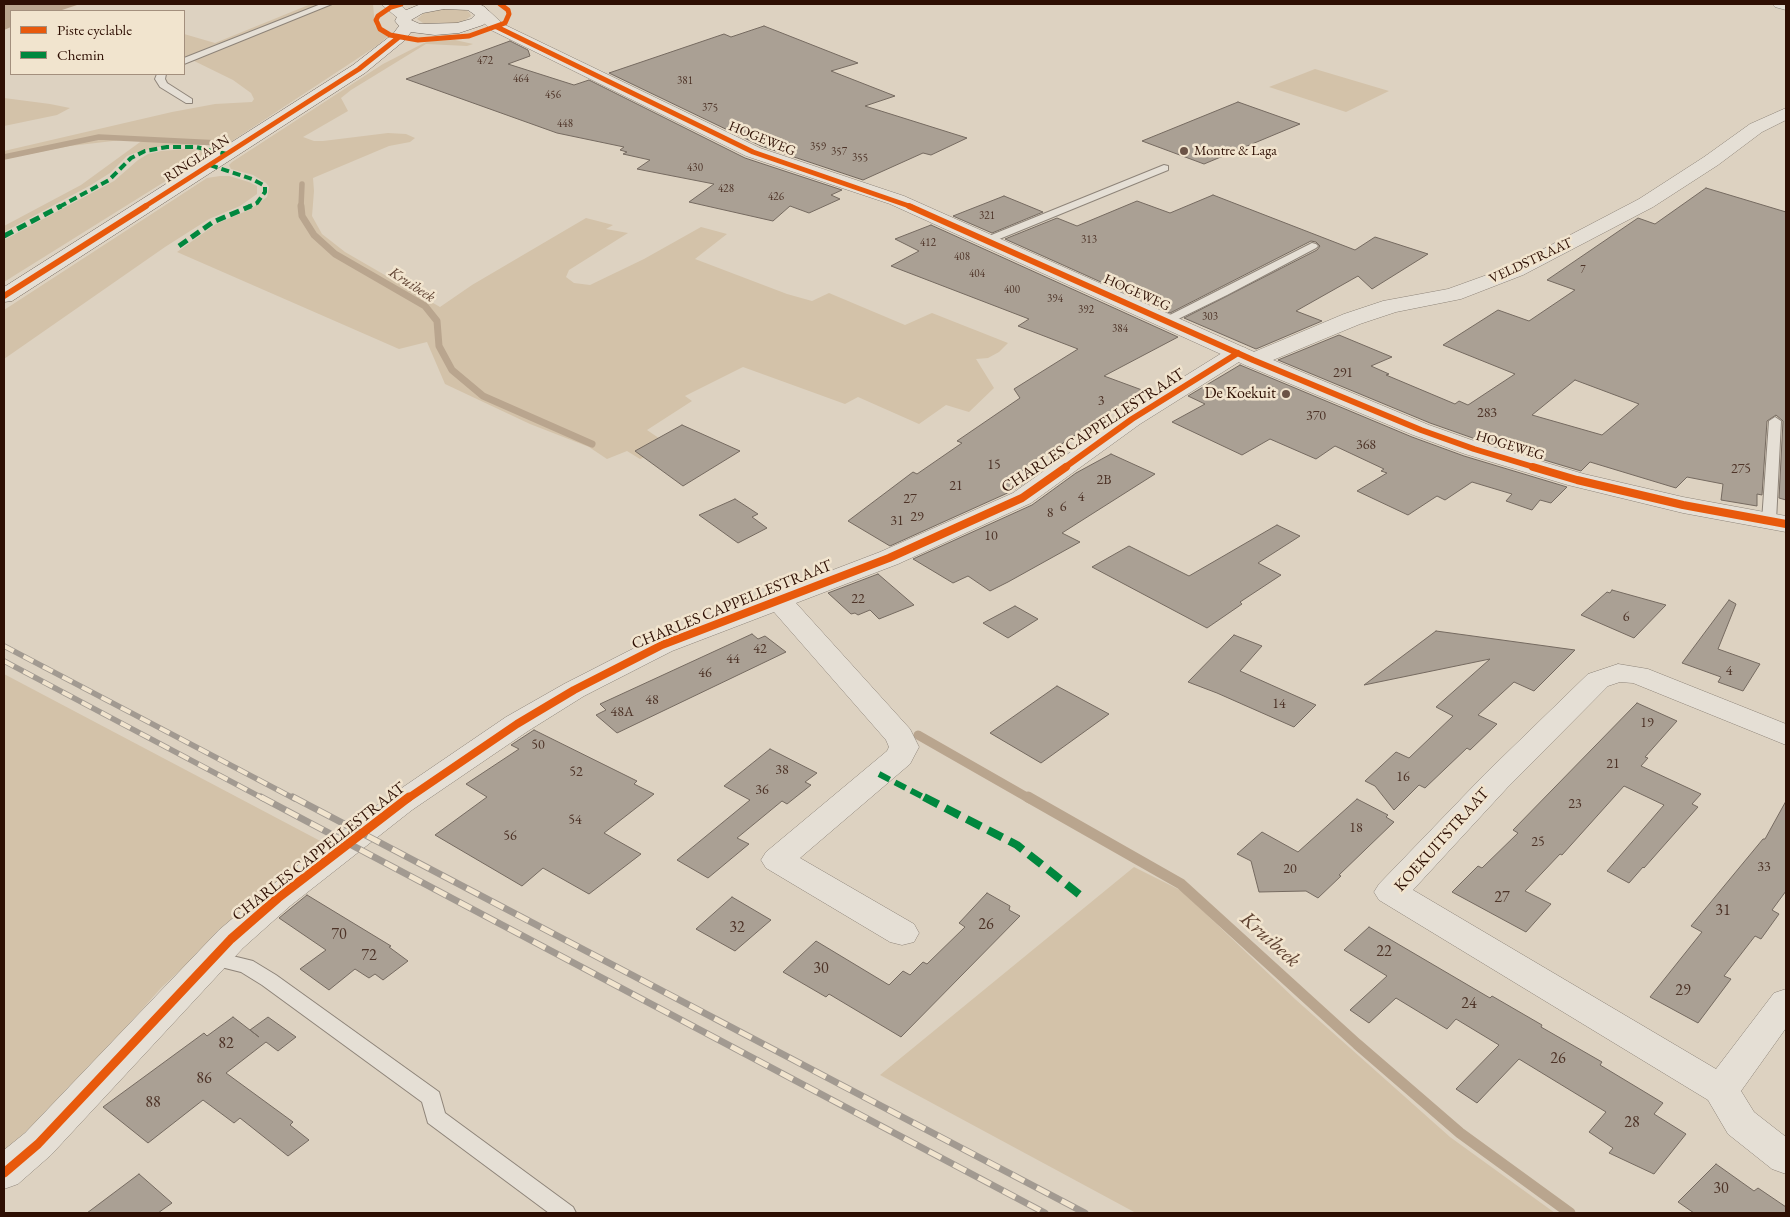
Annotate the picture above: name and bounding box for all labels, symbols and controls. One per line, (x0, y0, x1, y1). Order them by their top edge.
legend (10, 10, 185, 75)
text: Piste cyclable (57, 20, 132, 39)
text: Chemin (57, 45, 105, 64)
house number: 472 (477, 54, 493, 68)
house number: 464 (513, 72, 529, 86)
house number: 381 (677, 74, 693, 88)
house number: 456 (545, 88, 561, 102)
house number: 375 (702, 101, 718, 115)
house number: 448 (557, 117, 573, 131)
street label: HOGEWEG (726, 118, 798, 160)
street label: RINGLAAN (161, 132, 233, 186)
house number: 359 (810, 140, 826, 154)
place label: Montre & Laga (1194, 143, 1277, 159)
house number: 357 (831, 145, 847, 159)
marker: Montre & Laga (1178, 145, 1190, 157)
house number: 355 (852, 151, 868, 165)
house number: 430 (687, 161, 703, 175)
house number: 428 (718, 182, 734, 196)
house number: 426 (768, 190, 784, 204)
house number: 321 (979, 209, 995, 223)
house number: 313 (1081, 233, 1097, 247)
street label: VELDSTRAAT (1487, 234, 1575, 288)
house number: 412 (920, 236, 936, 250)
house number: 408 (954, 250, 970, 264)
water label: Kruibeek (386, 263, 438, 307)
house number: 7 (1580, 263, 1586, 277)
house number: 404 (969, 267, 985, 281)
street label: HOGEWEG (1101, 271, 1173, 315)
house number: 400 (1004, 283, 1020, 297)
house number: 394 (1047, 292, 1063, 306)
house number: 392 (1078, 303, 1094, 317)
house number: 303 (1202, 310, 1218, 324)
house number: 384 (1112, 322, 1128, 336)
street label: CHARLES CAPPELLESTRAAT (998, 365, 1188, 497)
house number: 291 (1333, 365, 1353, 381)
place label: De Koekuit (1205, 384, 1276, 404)
marker: De Koekuit (1280, 388, 1292, 400)
house number: 3 (1098, 393, 1104, 409)
house number: 283 (1477, 405, 1497, 421)
house number: 370 (1306, 408, 1326, 424)
street label: HOGEWEG (1474, 428, 1546, 464)
house number: 368 (1356, 437, 1376, 453)
house number: 15 (987, 457, 1001, 473)
house number: 275 (1731, 461, 1751, 477)
house number: 2B (1097, 472, 1111, 488)
house number: 21 (949, 478, 963, 494)
house number: 4 (1078, 489, 1084, 505)
house number: 27 (903, 491, 917, 507)
house number: 6 (1060, 499, 1066, 515)
house number: 8 (1047, 505, 1053, 521)
house number: 29 (910, 509, 924, 525)
house number: 31 (890, 513, 904, 529)
house number: 10 (984, 528, 998, 544)
street label: CHARLES CAPPELLESTRAAT (629, 556, 835, 654)
house number: 22 (851, 591, 865, 607)
house number: 6 (1623, 609, 1629, 625)
house number: 42 (753, 641, 767, 657)
house number: 44 (726, 651, 740, 667)
house number: 4 (1726, 663, 1732, 679)
house number: 46 (698, 665, 712, 681)
house number: 48 (645, 692, 659, 708)
house number: 14 (1272, 696, 1286, 712)
house number: 48A (610, 704, 634, 720)
house number: 19 (1640, 715, 1654, 731)
house number: 50 (531, 737, 545, 753)
house number: 21 (1606, 756, 1620, 772)
house number: 38 (775, 762, 789, 778)
house number: 52 (569, 764, 583, 780)
house number: 16 (1396, 769, 1410, 785)
street label: CHARLES CAPPELLESTRAAT (229, 779, 409, 925)
house number: 36 (755, 782, 769, 798)
street label: KOEKUITSTRAAT (1391, 784, 1493, 896)
house number: 23 (1568, 796, 1582, 812)
house number: 54 (568, 812, 582, 828)
house number: 18 (1349, 820, 1363, 836)
house number: 56 (503, 828, 517, 844)
house number: 25 (1531, 834, 1545, 850)
house number: 33 (1757, 859, 1771, 875)
house number: 20 (1283, 861, 1297, 877)
house number: 27 (1494, 888, 1510, 908)
house number: 31 (1715, 901, 1731, 921)
water label: Kruibeek (1235, 907, 1305, 973)
house number: 26 (978, 915, 994, 935)
house number: 32 (729, 918, 745, 938)
house number: 70 (331, 925, 347, 945)
house number: 22 (1376, 942, 1392, 962)
house number: 72 (361, 946, 377, 966)
house number: 30 (813, 959, 829, 979)
house number: 29 (1675, 981, 1691, 1001)
house number: 24 (1461, 994, 1477, 1014)
house number: 82 (218, 1034, 234, 1054)
house number: 26 (1550, 1049, 1566, 1069)
house number: 86 (196, 1069, 212, 1089)
house number: 88 (145, 1093, 161, 1113)
house number: 28 (1624, 1113, 1640, 1133)
house number: 30 (1713, 1179, 1729, 1199)

